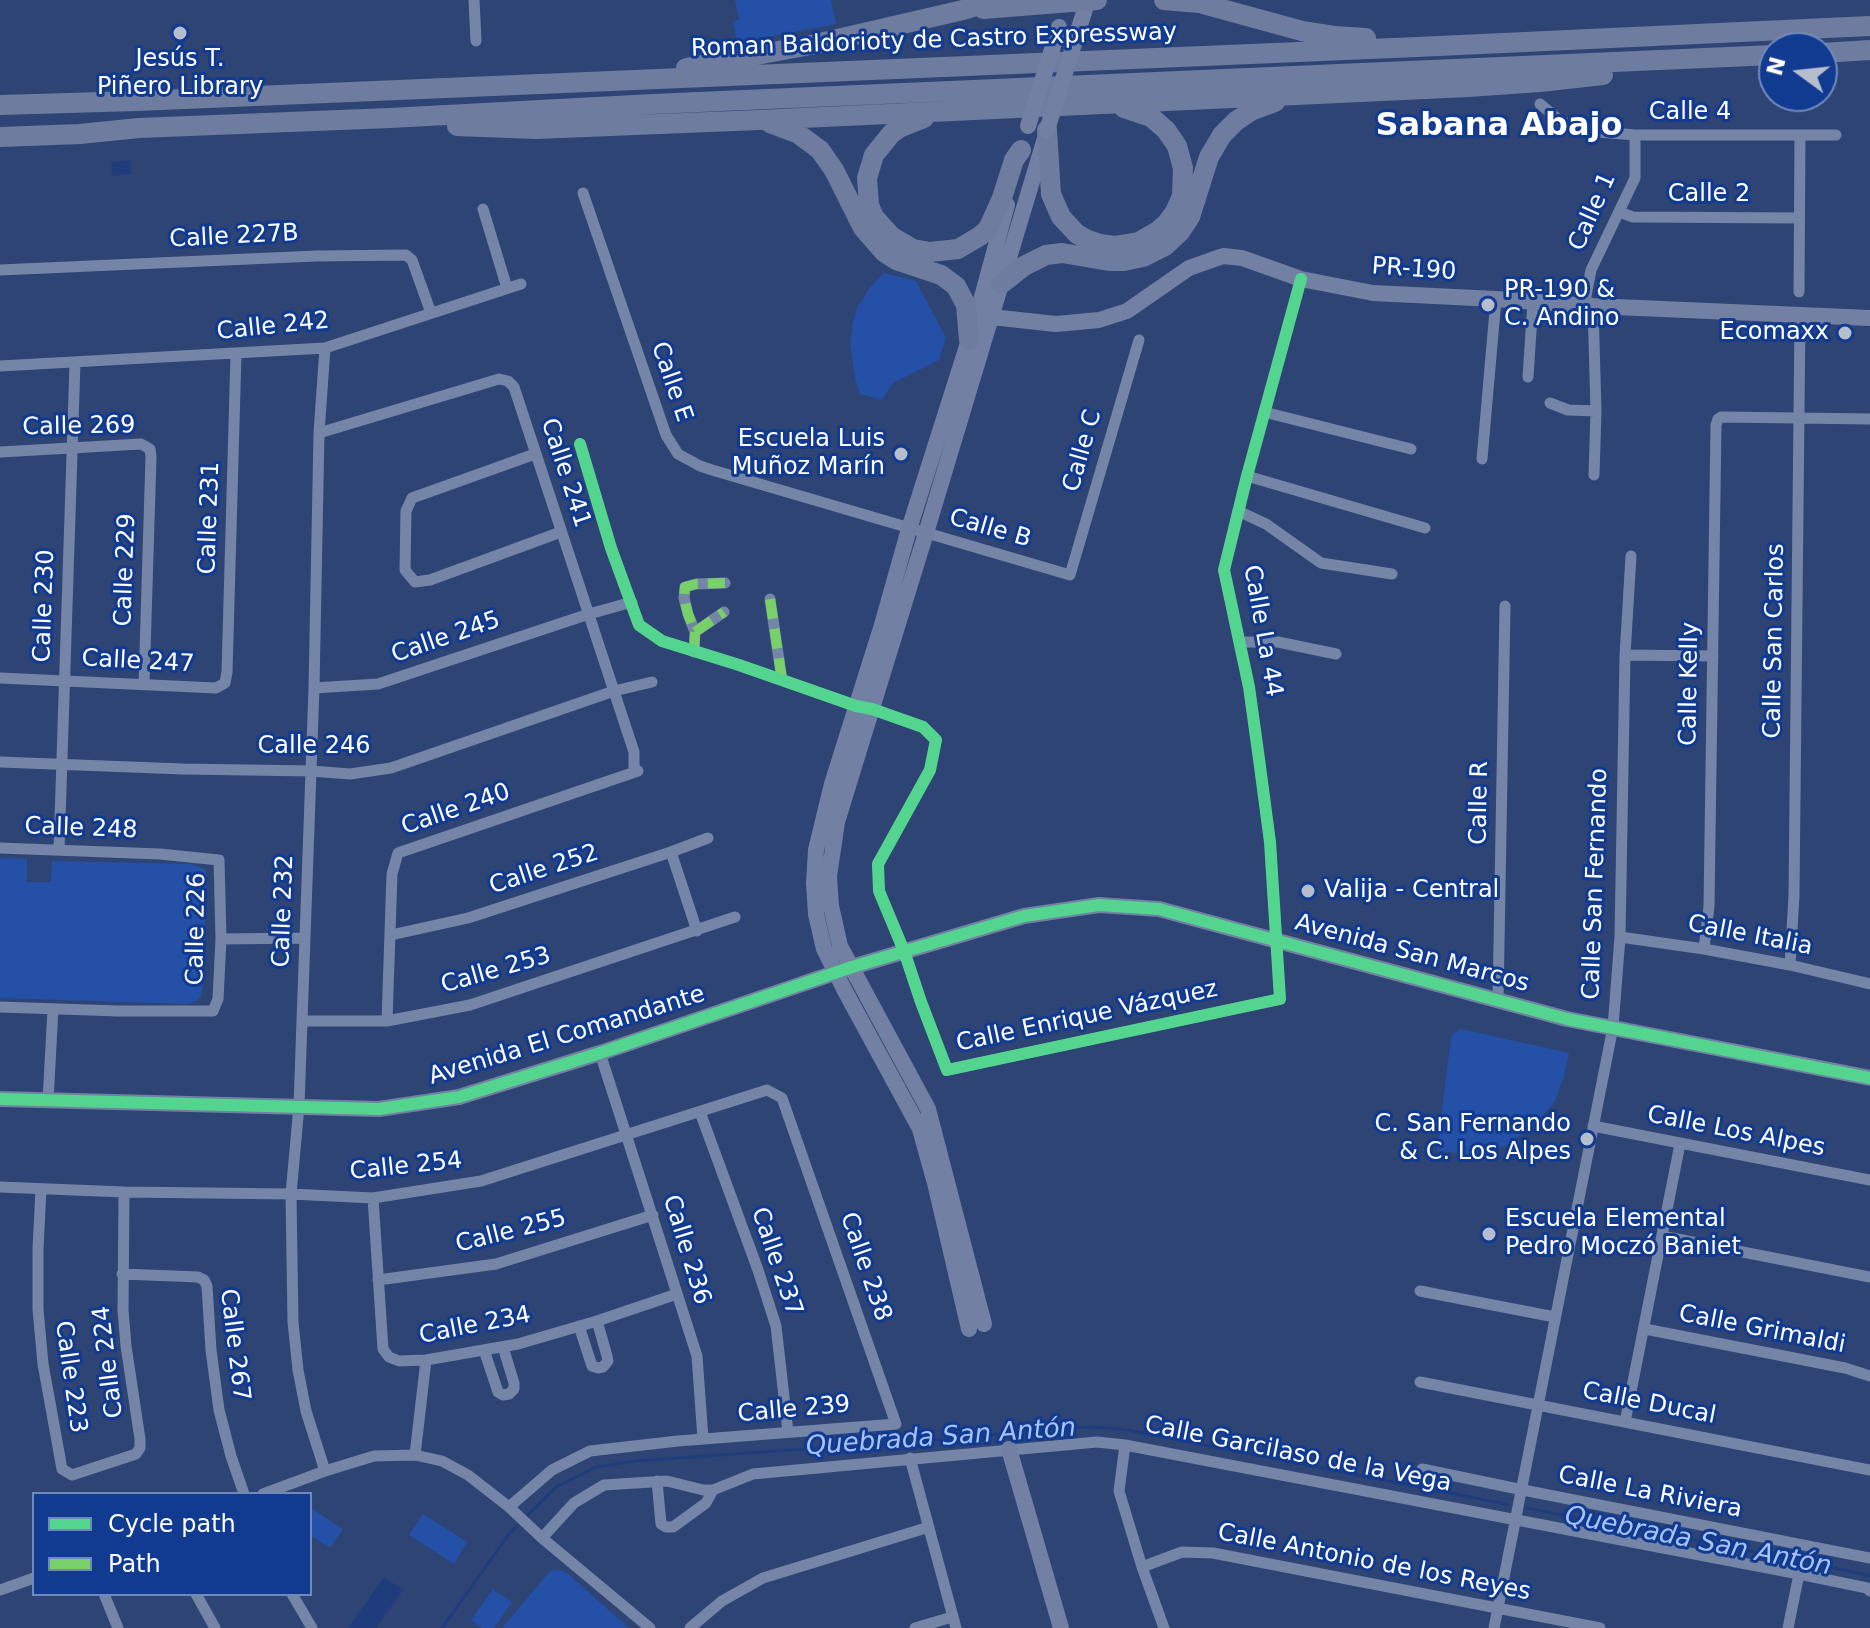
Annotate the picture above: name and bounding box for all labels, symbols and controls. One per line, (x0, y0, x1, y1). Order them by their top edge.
street label: Roman Baldorioty de Castro Expressway (690, 18, 1178, 64)
marker: Jesús T. Piñero Library (171, 24, 189, 42)
north arrow (1758, 32, 1838, 112)
place label: Jesús T. Piñero Library (97, 46, 263, 102)
text: N (1762, 54, 1791, 78)
street label: Calle 4 (1649, 99, 1731, 127)
district label: Sabana Abajo (1376, 108, 1622, 146)
street label: Calle 1 (1563, 168, 1623, 256)
street label: Calle 2 (1668, 181, 1750, 209)
street label: Calle 227B (169, 219, 299, 255)
street label: PR-190 (1371, 253, 1457, 287)
place label: PR-190 & C. Andino (1504, 277, 1619, 333)
marker: PR-190 & C. Andino (1479, 296, 1497, 314)
street label: Calle 242 (215, 307, 331, 347)
place label: Ecomaxx (1719, 319, 1829, 347)
marker: Ecomaxx (1836, 324, 1854, 342)
street label: Calle E (644, 338, 698, 426)
street label: Calle C (1058, 407, 1108, 495)
street label: Calle 269 (22, 412, 136, 442)
street label: Calle 241 (534, 415, 596, 531)
place label: Escuela Luis Muñoz Marín (732, 426, 885, 482)
marker: Escuela Luis Muñoz Marín (892, 445, 910, 463)
street label: Calle 231 (194, 461, 226, 575)
street label: Calle B (946, 504, 1034, 554)
street label: Calle 229 (110, 513, 142, 627)
street label: Calle San Carlos (1759, 543, 1791, 739)
street label: Calle 230 (29, 549, 61, 663)
street label: Calle La 44 (1236, 563, 1288, 699)
street label: Calle 245 (388, 606, 504, 670)
street label: Calle Kelly (1675, 622, 1705, 746)
street label: Calle 247 (81, 645, 195, 679)
street label: Calle 246 (257, 733, 371, 761)
street label: Calle R (1465, 761, 1495, 845)
street label: Calle San Fernando (1578, 768, 1614, 1000)
street label: Calle 240 (398, 778, 514, 842)
street label: Calle 248 (24, 813, 138, 845)
street label: Calle 252 (486, 839, 602, 901)
street label: Calle 232 (268, 854, 300, 968)
street label: Calle 226 (182, 872, 212, 986)
place label: Valija - Central (1324, 877, 1499, 905)
marker: Valija - Central (1299, 882, 1317, 900)
street label: Avenida San Marcos (1292, 909, 1532, 999)
street label: Calle Italia (1685, 910, 1815, 962)
street label: Calle 253 (438, 942, 554, 1000)
street label: Calle Enrique Vázquez (954, 975, 1220, 1059)
street label: Avenida El Comandante (426, 980, 708, 1092)
street label: Calle Los Alpes (1645, 1101, 1827, 1163)
place label: C. San Fernando & C. Los Alpes (1374, 1111, 1571, 1167)
marker: C. San Fernando & C. Los Alpes (1578, 1130, 1596, 1148)
street label: Calle 254 (348, 1147, 464, 1187)
street label: Calle 236 (656, 1192, 716, 1308)
street label: Calle 255 (453, 1204, 569, 1260)
street label: Calle 237 (744, 1204, 808, 1320)
place label: Escuela Elemental Pedro Moczó Baniet (1505, 1206, 1741, 1262)
street label: Calle 238 (833, 1209, 897, 1325)
marker: Escuela Elemental Pedro Moczó Baniet (1480, 1225, 1498, 1243)
street label: Calle 267 (213, 1287, 255, 1403)
street label: Calle Grimaldi (1676, 1300, 1848, 1360)
street label: Calle 234 (417, 1301, 533, 1351)
street label: Calle 224 (88, 1304, 130, 1420)
street label: Calle 223 (48, 1319, 92, 1435)
street label: Calle Ducal (1580, 1377, 1718, 1431)
street label: Calle 239 (736, 1391, 852, 1429)
street label: Calle Garcilaso de la Vega (1142, 1411, 1454, 1499)
water label: Quebrada San Antón (805, 1413, 1077, 1463)
street label: Calle La Riviera (1556, 1461, 1744, 1525)
legend (32, 1492, 312, 1596)
water label: Quebrada San Antón (1562, 1501, 1834, 1583)
text: Cycle path (108, 1510, 236, 1538)
street label: Calle Antonio de los Reyes (1215, 1519, 1533, 1607)
text: Path (108, 1550, 161, 1578)

